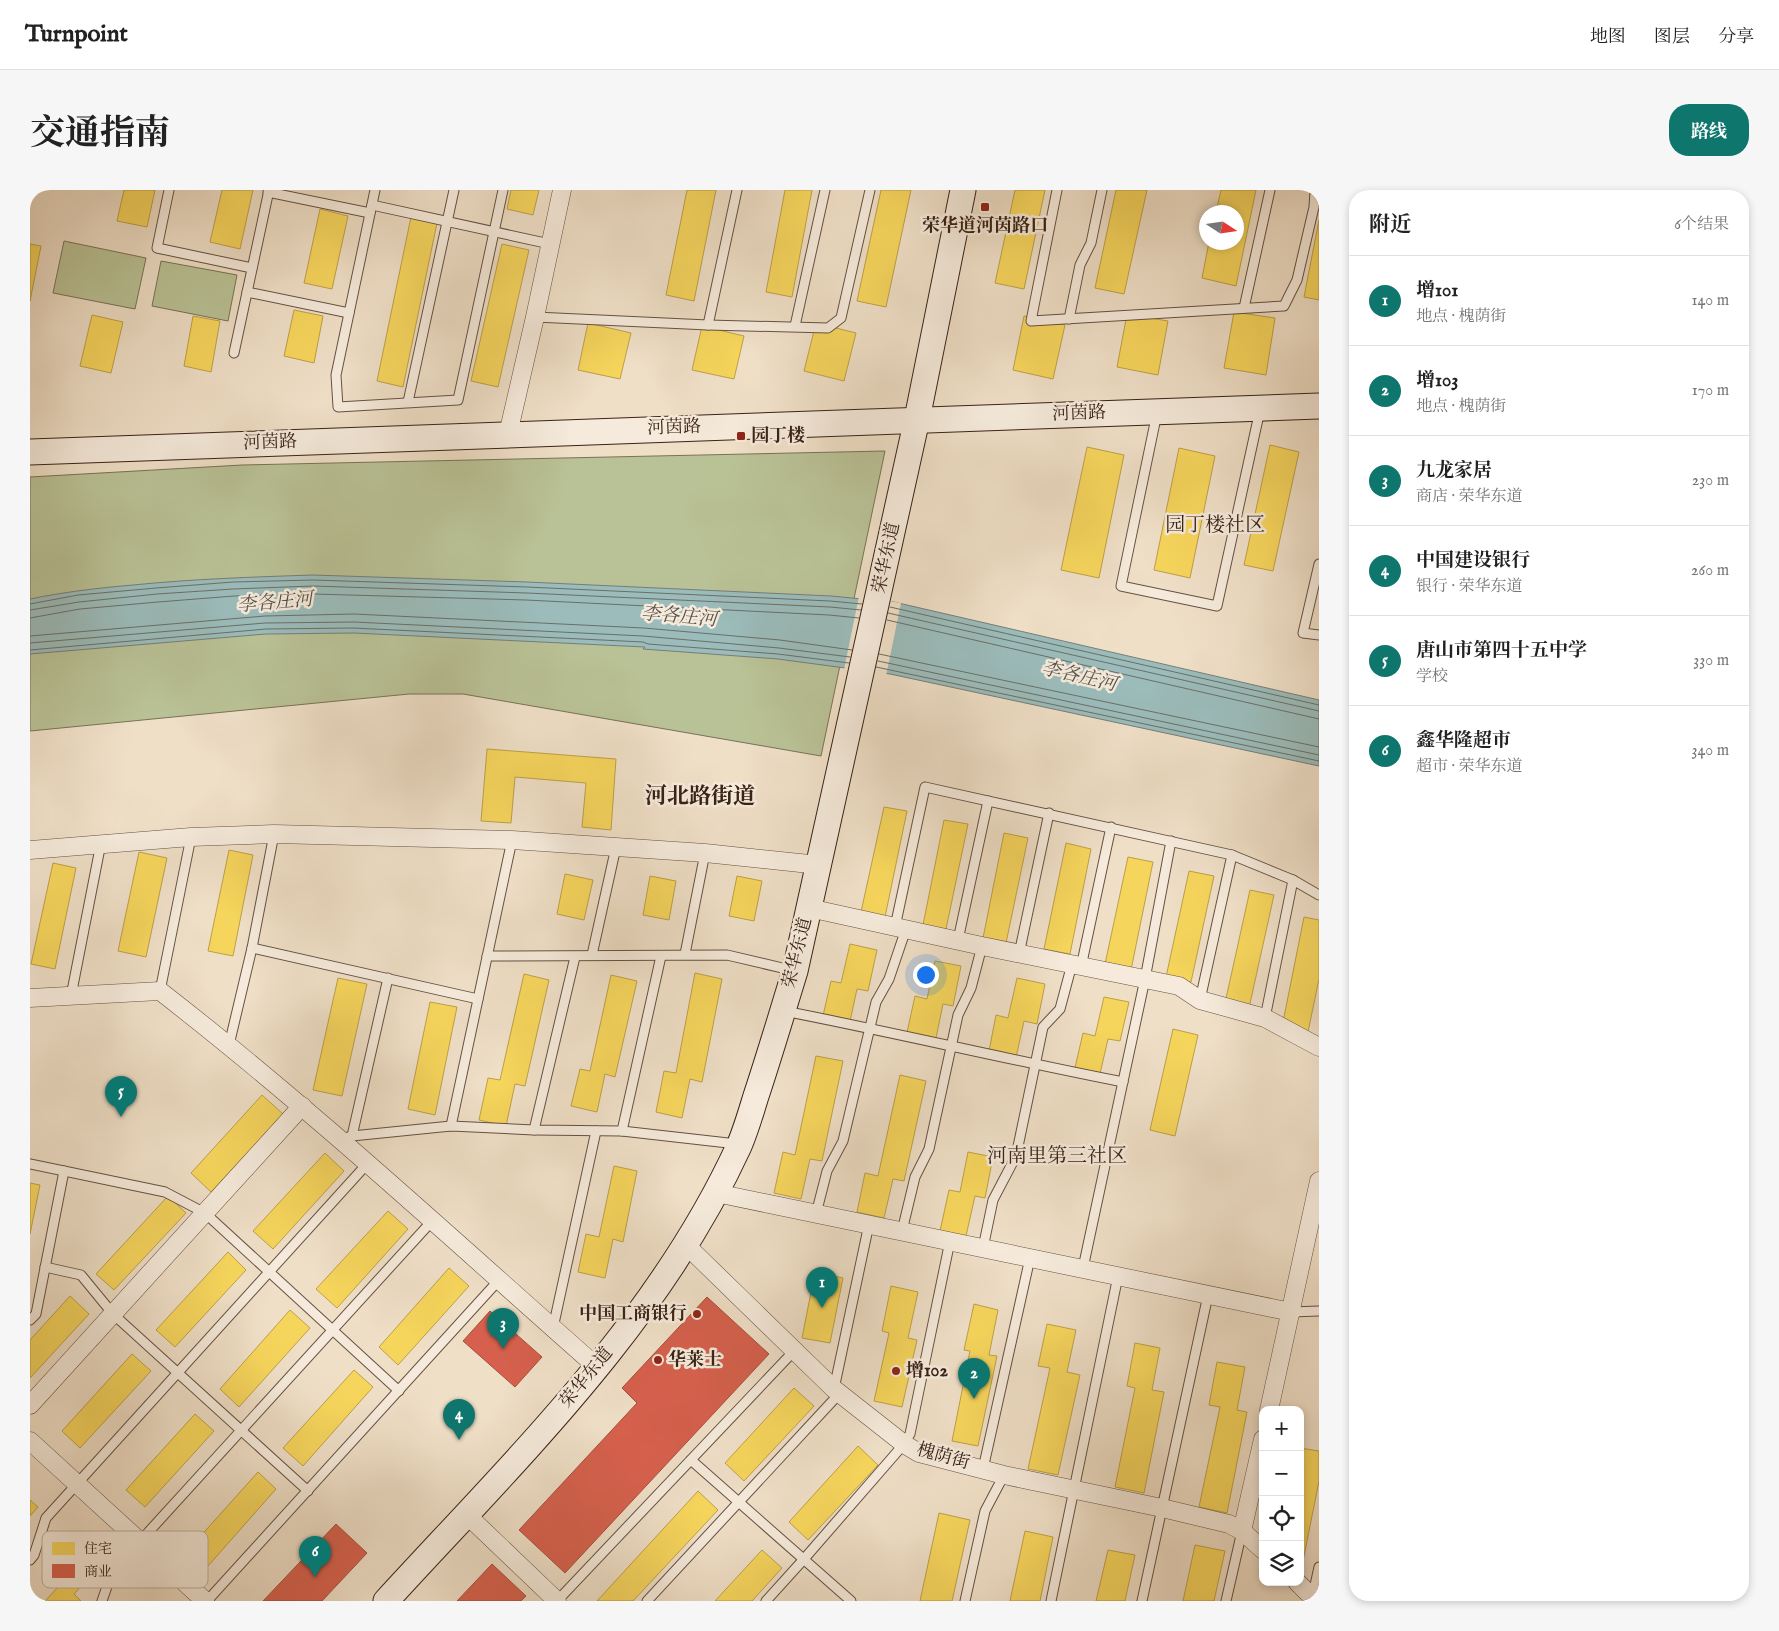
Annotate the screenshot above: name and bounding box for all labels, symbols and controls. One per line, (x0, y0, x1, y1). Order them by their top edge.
text: Turnpoint (25, 19, 128, 50)
text: 地图 (1590, 26, 1626, 49)
text: 图层 (1654, 26, 1690, 49)
text: 分享 (1718, 26, 1754, 49)
button: 路线 (1669, 104, 1749, 156)
text: 交通指南 (30, 112, 170, 157)
marker: 荣华道河茵路口 (979, 201, 991, 213)
north arrow (1199, 205, 1244, 250)
text: 附近 (1369, 212, 1411, 239)
place label: 荣华道河茵路口 (922, 215, 1048, 238)
text: 6个结果 (1674, 215, 1729, 235)
text: 增101 (1416, 279, 1458, 303)
text: 1 (1382, 291, 1388, 311)
text: 140 m (1691, 291, 1729, 311)
text: 地点 · 槐荫街 (1416, 307, 1507, 327)
text: 增103 (1416, 369, 1458, 393)
text: 2 (1381, 381, 1389, 401)
text: 170 m (1692, 381, 1729, 401)
text: 地点 · 槐荫街 (1416, 397, 1507, 417)
street label: 河茵路 (1052, 402, 1106, 426)
street label: 河茵路 (647, 416, 701, 440)
place label: 园丁楼 (751, 425, 805, 448)
marker: 园丁楼 (735, 430, 747, 442)
street label: 河茵路 (243, 431, 297, 455)
text: 九龙家居 (1416, 459, 1492, 483)
text: 3 (1382, 471, 1388, 491)
text: 230 m (1692, 471, 1729, 491)
text: 商店 · 荣华东道 (1416, 487, 1523, 507)
district label: 园丁楼社区 (1165, 513, 1265, 538)
street label: 荣华东道 (868, 520, 906, 596)
text: 中国建设银行 (1416, 549, 1530, 573)
text: 4 (1381, 561, 1389, 581)
text: 260 m (1691, 561, 1729, 581)
text: 银行 · 荣华东道 (1416, 577, 1523, 597)
water label: 李各庄河 (236, 587, 317, 618)
water label: 李各庄河 (640, 602, 721, 633)
text: 唐山市第四十五中学 (1416, 639, 1587, 663)
text: 5 (1382, 651, 1388, 671)
text: 330 m (1693, 651, 1729, 671)
water label: 李各庄河 (1039, 657, 1122, 698)
text: 学校 (1416, 667, 1448, 687)
text: 鑫华隆超市 (1416, 729, 1511, 753)
text: 6 (1382, 741, 1388, 761)
text: 340 m (1691, 741, 1729, 761)
text: 超市 · 荣华东道 (1416, 757, 1523, 777)
district label: 河北路街道 (645, 783, 755, 811)
street label: 荣华东道 (778, 915, 818, 991)
your location (913, 962, 939, 988)
pin: 5 (105, 1076, 137, 1117)
district label: 河南里第三社区 (987, 1144, 1127, 1169)
pin: 1 (806, 1267, 838, 1308)
place label: 中国工商银行 (579, 1303, 687, 1326)
pin: 3 (487, 1308, 519, 1349)
marker: 中国工商银行 (691, 1308, 703, 1320)
street label: 荣华东道 (555, 1343, 619, 1413)
place label: 华莱士 (668, 1349, 722, 1372)
marker: 华莱士 (652, 1354, 664, 1366)
pin: 2 (958, 1358, 990, 1399)
place label: 增102 (906, 1360, 948, 1383)
marker: 增102 (890, 1365, 902, 1377)
pin: 4 (443, 1399, 475, 1440)
map controls (1259, 1406, 1304, 1586)
button: + (1259, 1406, 1304, 1451)
street label: 槐荫街 (914, 1439, 972, 1475)
button: − (1259, 1451, 1304, 1496)
button: locate (1259, 1496, 1304, 1541)
legend (42, 1531, 208, 1588)
pin: 6 (299, 1536, 331, 1577)
text: 住宅 (84, 1540, 112, 1558)
button: layers (1259, 1541, 1304, 1586)
text: 商业 (84, 1563, 112, 1581)

